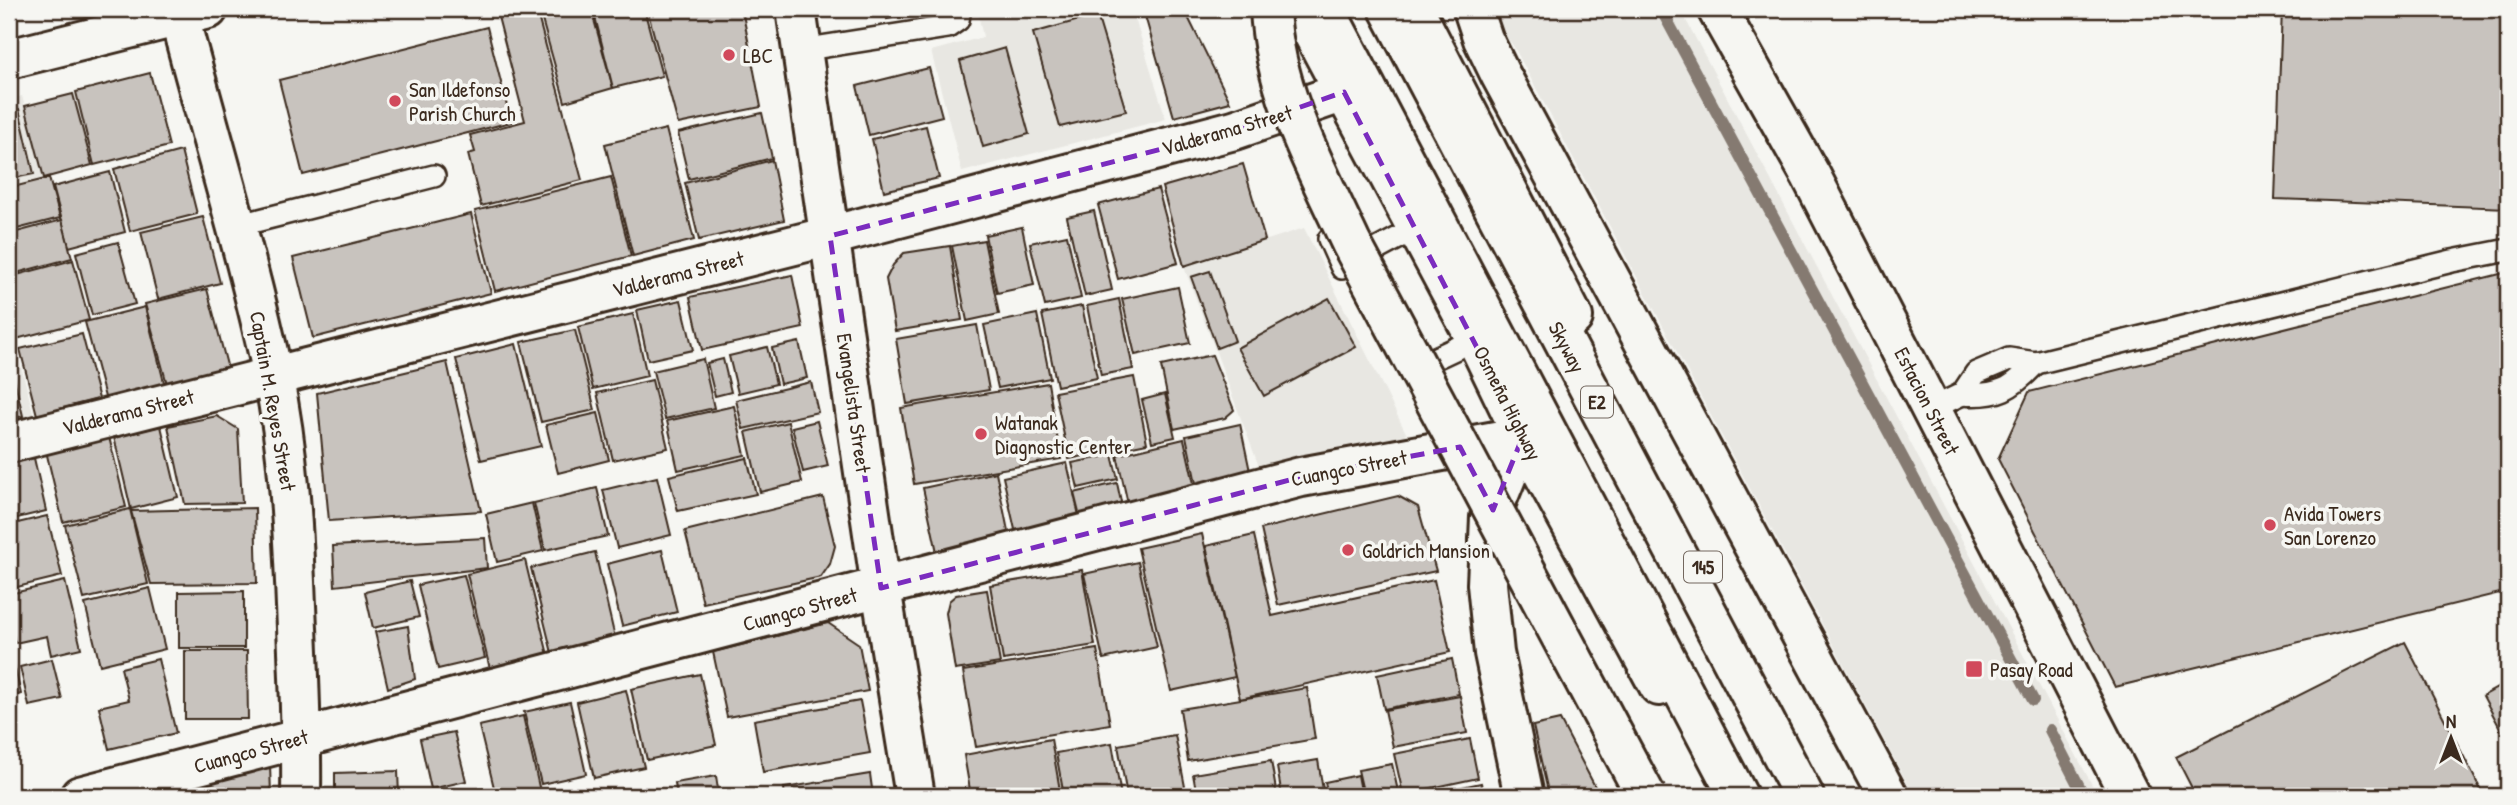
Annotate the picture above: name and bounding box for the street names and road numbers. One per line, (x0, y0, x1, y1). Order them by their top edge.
street label: Valderama Street (1158, 97, 1296, 163)
street label: Valderama Street (609, 243, 748, 304)
street label: Captain M. Reyes Street (243, 309, 303, 494)
street label: Skyway (1542, 316, 1593, 378)
street label: Evangelista Street (830, 331, 878, 475)
street label: Osmeña Highway (1467, 341, 1549, 465)
street label: Estacion Street (1887, 342, 1967, 461)
street label: Valderama Street (59, 381, 198, 442)
road number: E2 (1581, 386, 1613, 418)
street label: Cuangco Street (1289, 442, 1410, 493)
road number: 145 (1684, 552, 1722, 582)
street label: Cuangco Street (740, 580, 861, 638)
street label: Cuangco Street (191, 722, 312, 780)

